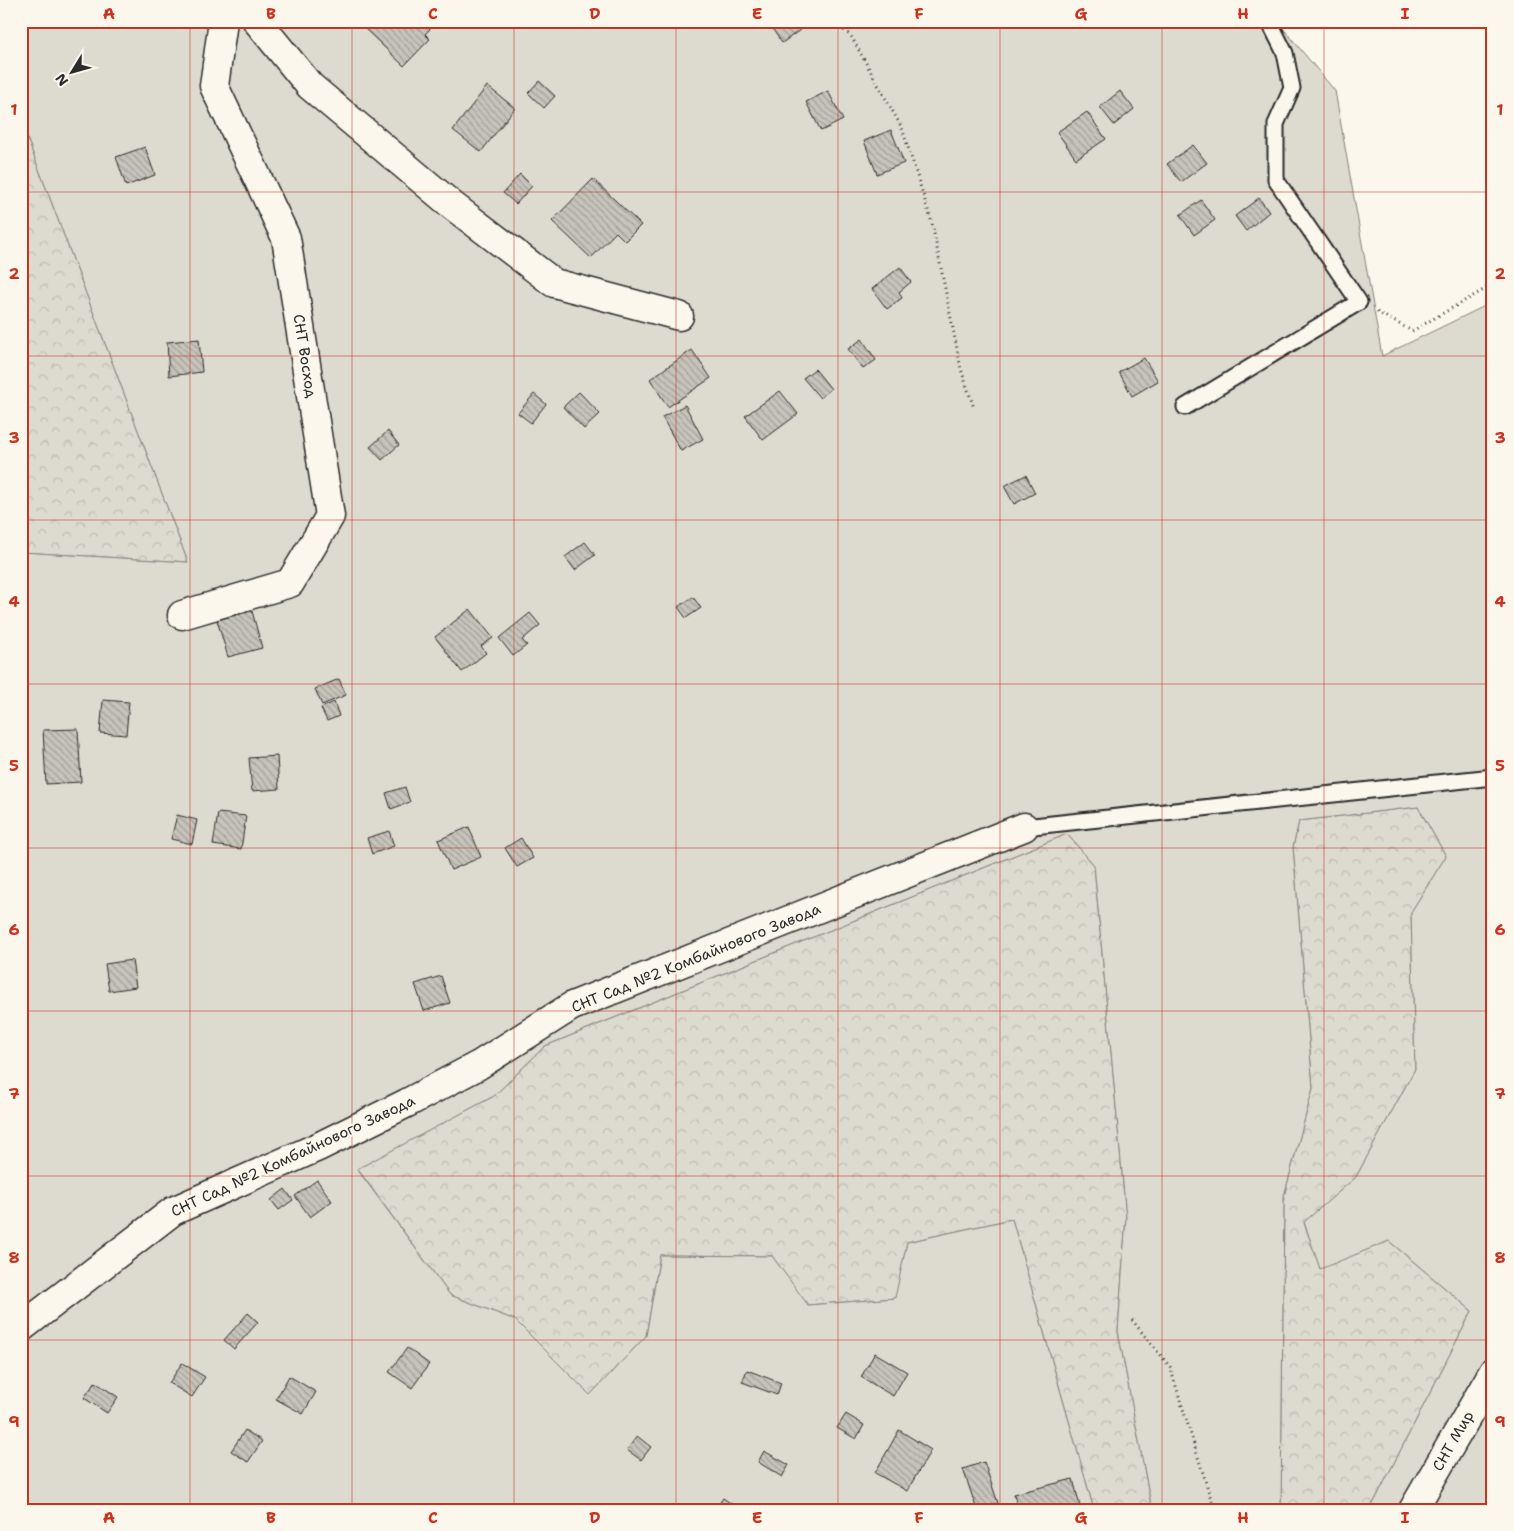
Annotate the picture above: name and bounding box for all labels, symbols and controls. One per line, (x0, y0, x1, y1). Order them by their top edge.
text: A (103, 3, 115, 24)
text: B (266, 3, 276, 24)
text: C (428, 3, 438, 24)
text: D (589, 3, 601, 24)
text: E (752, 3, 762, 24)
text: F (914, 3, 924, 24)
text: G (1075, 3, 1088, 24)
text: H (1237, 3, 1249, 24)
text: I (1401, 3, 1410, 24)
north arrow (48, 48, 98, 98)
text: N (51, 70, 72, 90)
text: 1 (10, 99, 18, 120)
text: 1 (1496, 99, 1504, 120)
text: 2 (8, 263, 20, 284)
text: 2 (1494, 263, 1506, 284)
street label: СНТ Восход (289, 313, 322, 400)
text: 3 (8, 427, 20, 448)
text: 3 (1494, 427, 1506, 448)
text: 4 (8, 591, 20, 612)
text: 4 (1494, 591, 1506, 612)
text: 5 (9, 755, 19, 776)
text: 5 (1495, 755, 1505, 776)
street label: СНТ Сад №2 Комбайнового Завода (568, 898, 824, 1017)
text: 6 (8, 919, 20, 940)
text: 6 (1494, 919, 1506, 940)
text: 7 (8, 1083, 20, 1104)
text: 7 (1494, 1083, 1506, 1104)
street label: СНТ Сад №2 Комбайнового Завода (168, 1090, 419, 1222)
text: 8 (8, 1247, 20, 1268)
text: 8 (1494, 1247, 1506, 1268)
street label: СНТ Мир (1428, 1407, 1478, 1475)
text: 9 (8, 1411, 20, 1432)
text: 9 (1494, 1411, 1506, 1432)
text: A (103, 1507, 115, 1528)
text: B (266, 1507, 276, 1528)
text: C (428, 1507, 438, 1528)
text: D (589, 1507, 601, 1528)
text: E (752, 1507, 762, 1528)
text: F (914, 1507, 924, 1528)
text: G (1075, 1507, 1088, 1528)
text: H (1237, 1507, 1249, 1528)
text: I (1401, 1507, 1410, 1528)

